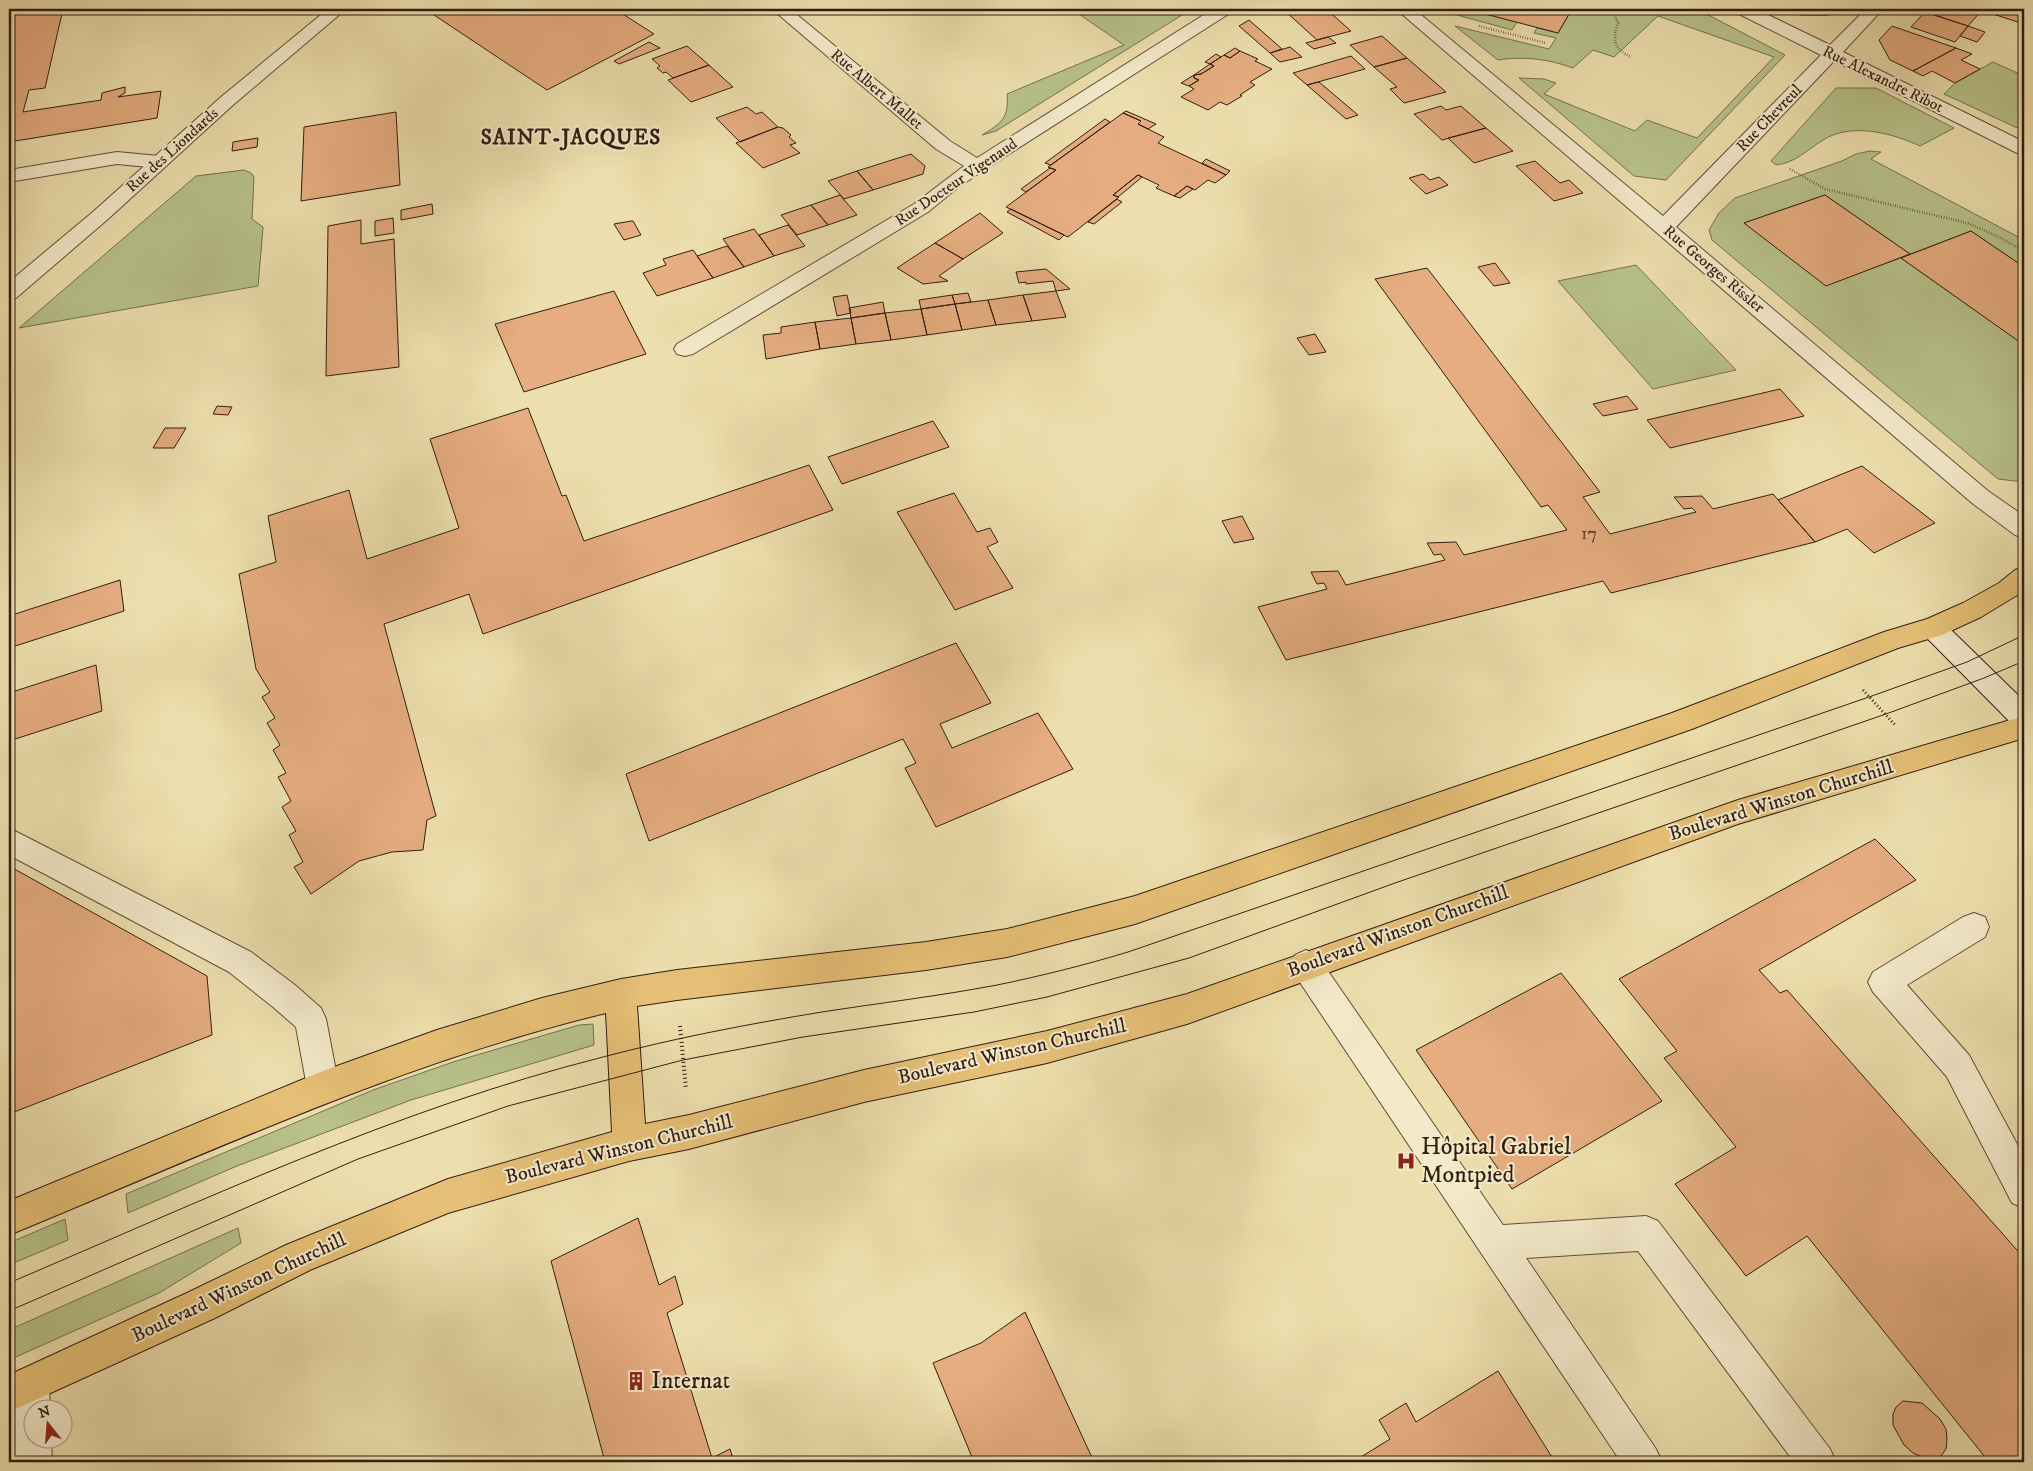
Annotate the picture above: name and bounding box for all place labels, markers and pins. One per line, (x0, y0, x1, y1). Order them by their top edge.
place label: Hôpital Gabriel Montpied (1421, 1132, 1572, 1190)
hospital icon: Hôpital Gabriel Montpied (1395, 1150, 1417, 1172)
place label: Internat (651, 1366, 731, 1396)
building icon: Internat (625, 1370, 647, 1392)

